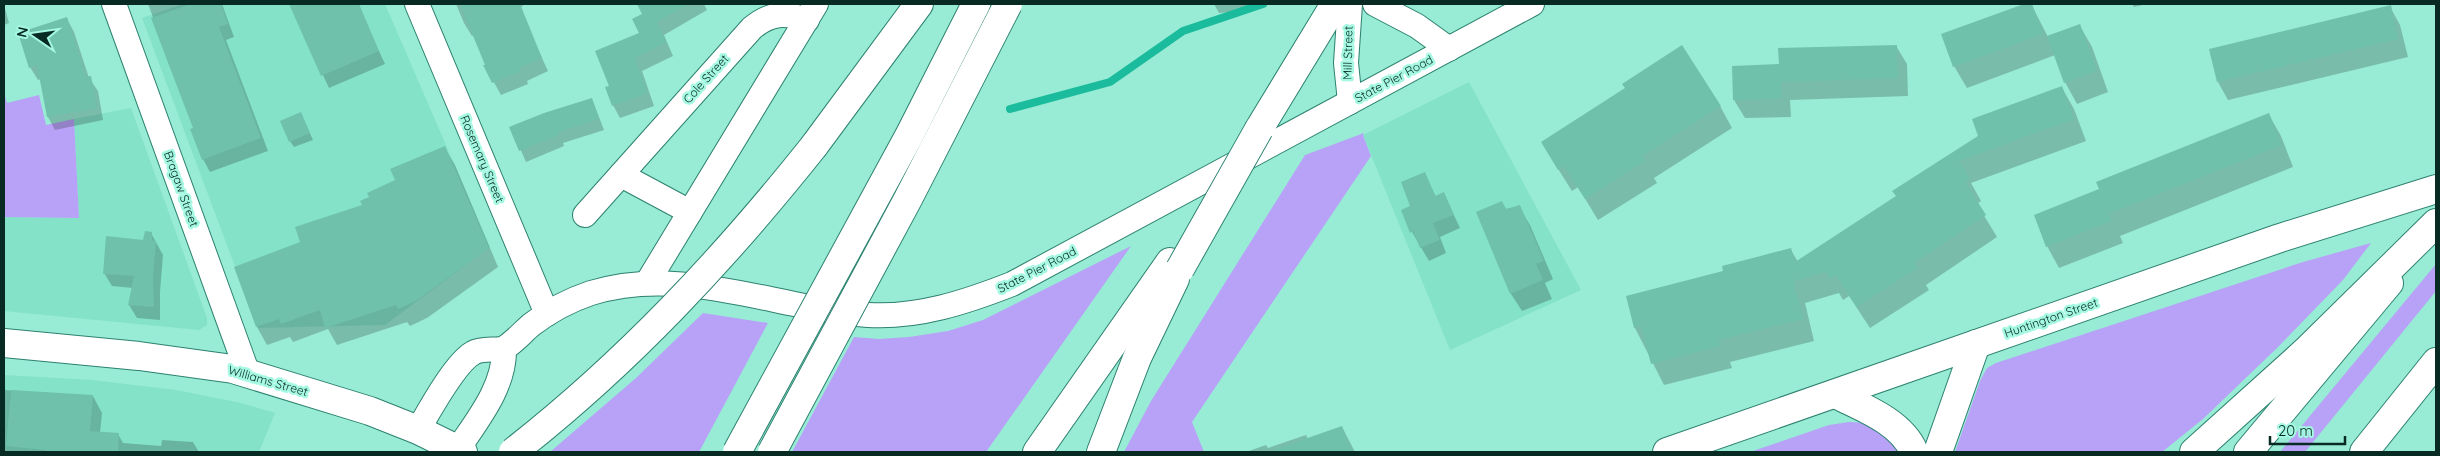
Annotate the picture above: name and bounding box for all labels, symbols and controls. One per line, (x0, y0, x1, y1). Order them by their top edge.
north arrow (10, 10, 60, 60)
text: N (12, 25, 32, 39)
street label: Mill Street (1340, 26, 1355, 80)
street label: Cole Street (680, 51, 731, 106)
street label: State Pier Road (1352, 52, 1435, 105)
street label: Rosemary Street (457, 113, 508, 205)
street label: Bragaw Street (161, 149, 202, 229)
street label: State Pier Road (995, 243, 1079, 296)
street label: Huntington Street (2002, 295, 2099, 341)
street label: Williams Street (227, 362, 310, 399)
scale bar (2270, 414, 2345, 446)
text: 20 m (2278, 421, 2313, 440)

